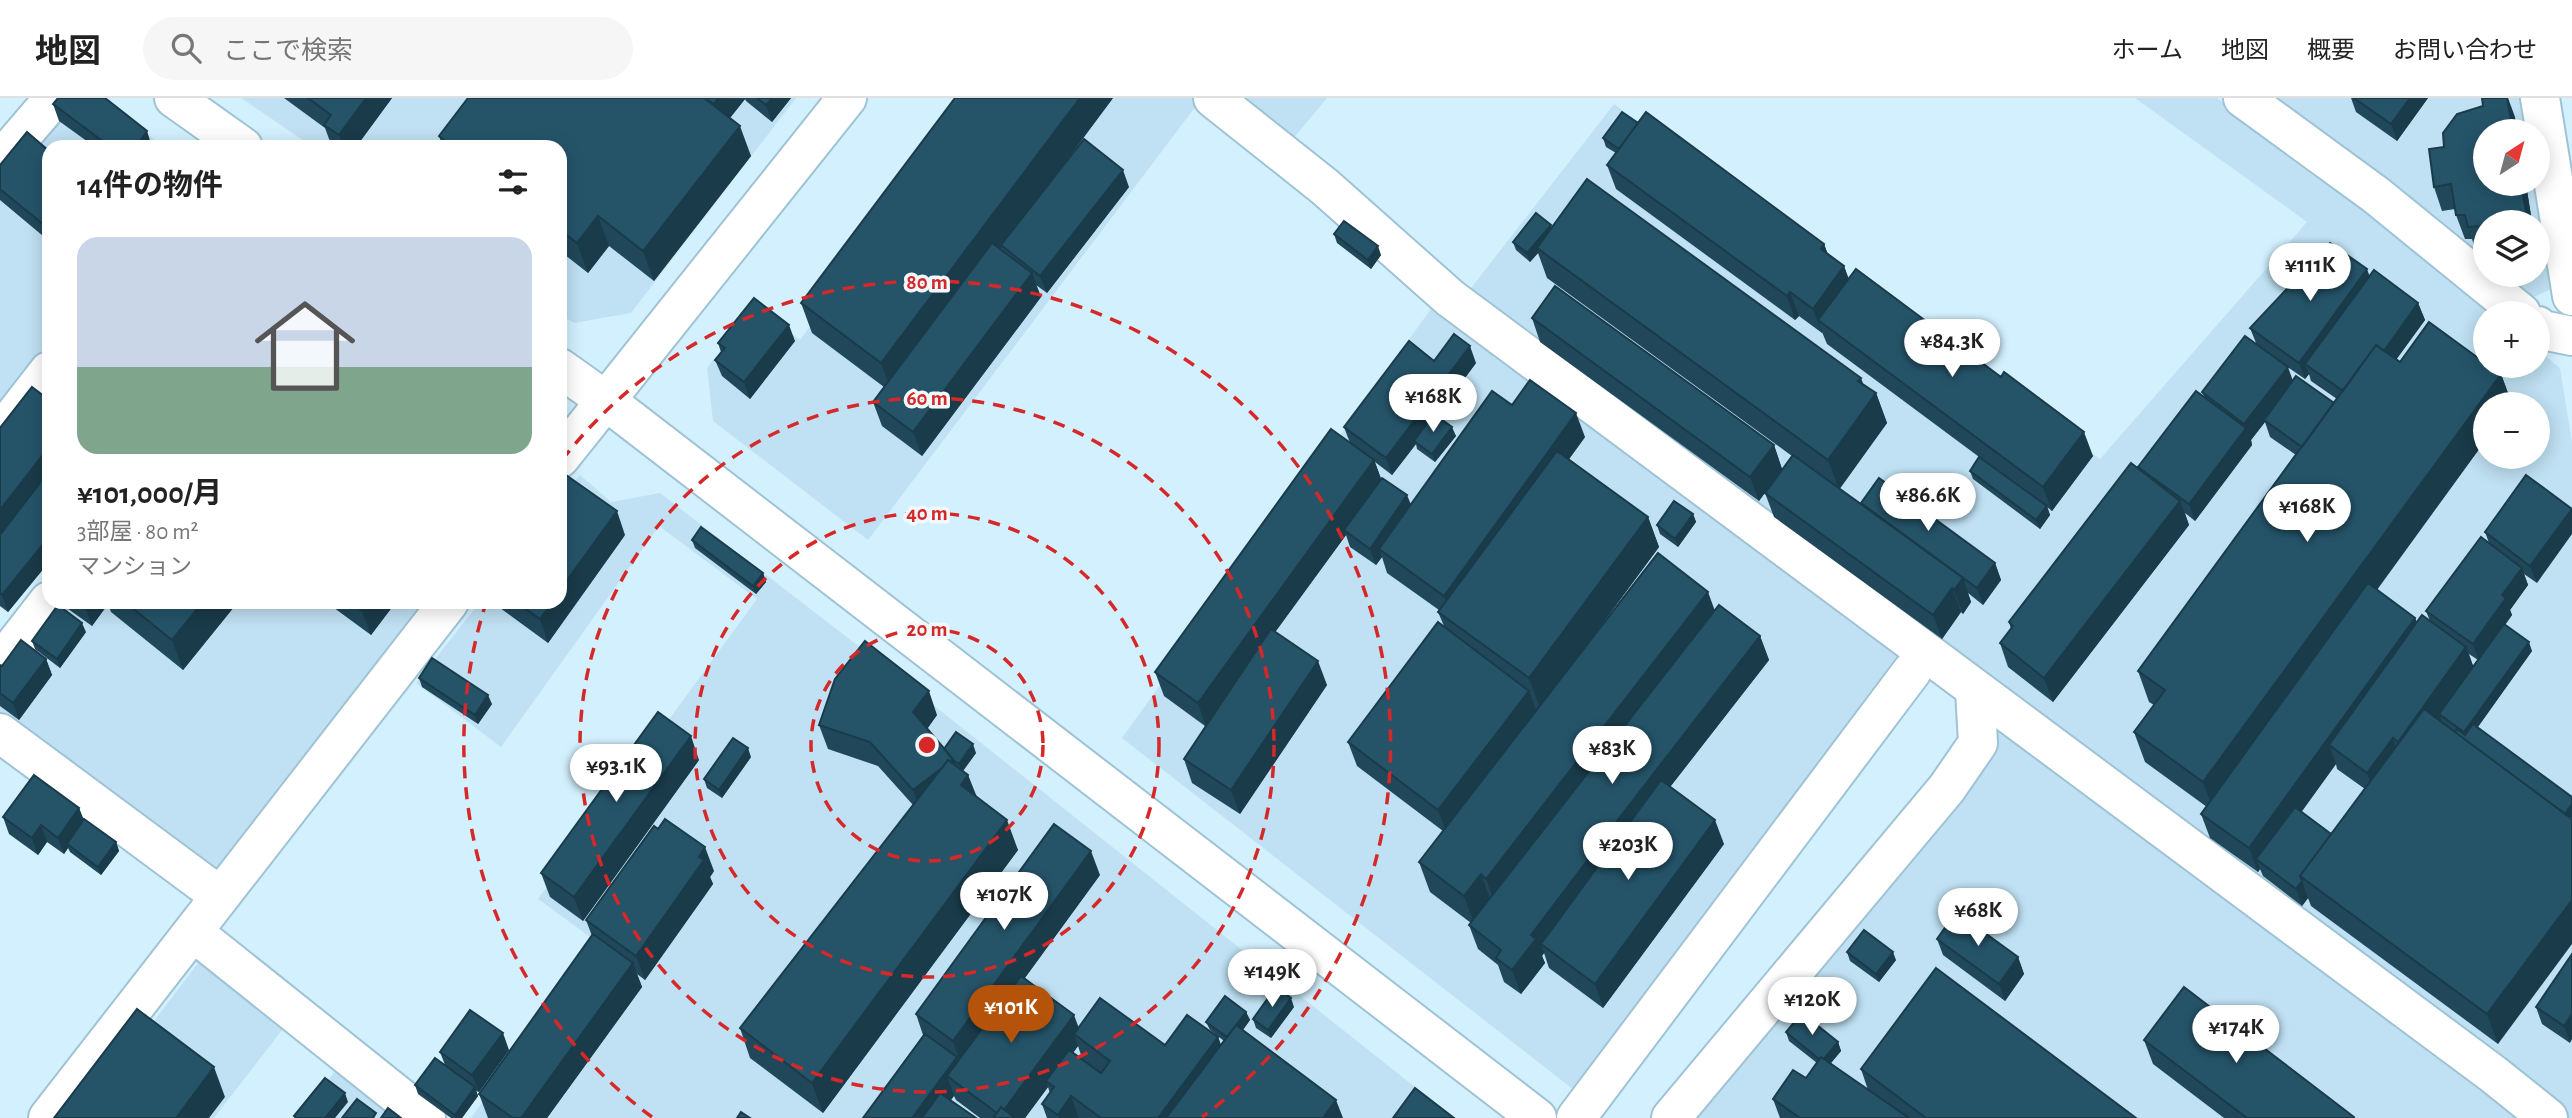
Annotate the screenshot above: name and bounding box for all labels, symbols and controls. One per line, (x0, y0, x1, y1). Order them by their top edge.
search box (143, 17, 633, 80)
icon: search (167, 29, 205, 67)
text: 地図 (35, 36, 101, 69)
text: ここで検索 (223, 38, 353, 64)
text: ホーム (2112, 39, 2183, 63)
text: 地図 (2221, 39, 2269, 63)
text: 概要 (2307, 39, 2355, 63)
text: お問い合わせ (2393, 39, 2537, 63)
north arrow (2473, 119, 2550, 196)
map controls (2473, 119, 2550, 469)
icon: filters (494, 163, 532, 201)
text: 14件の物件 (77, 171, 223, 201)
button: layers (2473, 210, 2550, 287)
pin: ¥111K (2261, 244, 2359, 303)
text: ¥111K (2285, 254, 2335, 277)
text: 80 m (906, 272, 948, 293)
icon: home (242, 283, 368, 409)
button: + (2473, 301, 2550, 378)
pin: ¥84.3K (1895, 320, 2009, 379)
text: ¥84.3K (1920, 330, 1984, 353)
pin: ¥168K (1384, 374, 1482, 434)
text: ¥168K (1405, 385, 1461, 408)
text: 60 m (906, 388, 948, 409)
button: − (2473, 392, 2550, 469)
pin: ¥86.6K (1871, 474, 1985, 533)
text: ¥101,000/月 (77, 479, 222, 509)
text: ¥86.6K (1896, 484, 1960, 507)
pin: ¥168K (2258, 484, 2356, 544)
text: ¥168K (2279, 495, 2335, 518)
text: 40 m (906, 503, 948, 524)
text: 3部屋 · 80 m² (77, 521, 199, 544)
text: マンション (77, 556, 192, 579)
text: 20 m (907, 619, 947, 640)
pin: ¥83K (1571, 726, 1653, 786)
centre of rings (915, 733, 939, 757)
text: ¥83K (1589, 737, 1635, 760)
pin: ¥93.1K (559, 744, 673, 804)
text: ¥93.1K (586, 755, 646, 778)
pin: ¥203K (1579, 822, 1677, 882)
text: ¥203K (1599, 833, 1657, 856)
pin: ¥107K (955, 872, 1053, 932)
text: ¥107K (976, 883, 1032, 906)
pin: ¥68K (1937, 888, 2019, 948)
text: ¥68K (1954, 899, 2002, 922)
pin: ¥149K (1223, 950, 1321, 1009)
text: ¥149K (1244, 960, 1300, 983)
pin: ¥120K (1763, 978, 1861, 1037)
pin: ¥101K (962, 986, 1060, 1045)
text: ¥120K (1784, 988, 1840, 1011)
text: ¥101K (984, 996, 1038, 1019)
pin: ¥174K (2187, 1006, 2285, 1065)
text: ¥174K (2208, 1016, 2264, 1039)

